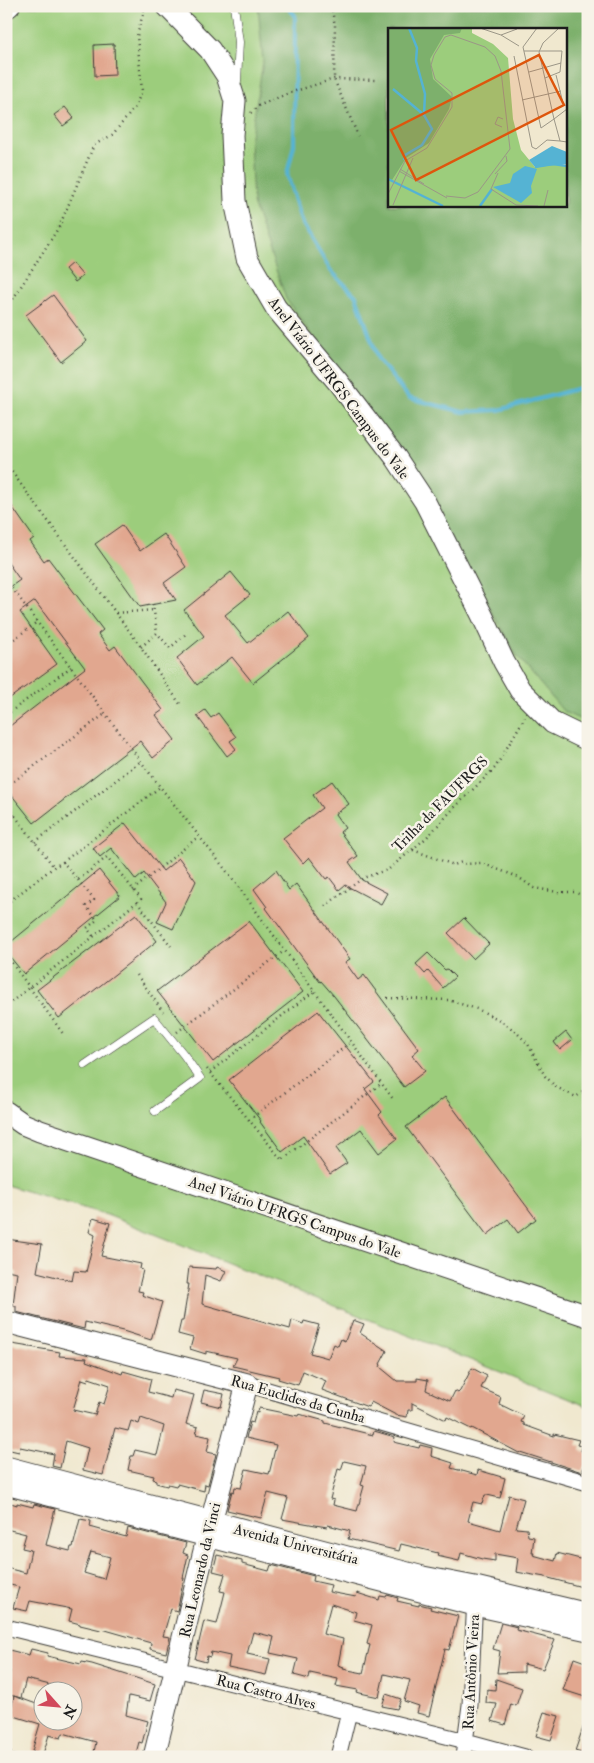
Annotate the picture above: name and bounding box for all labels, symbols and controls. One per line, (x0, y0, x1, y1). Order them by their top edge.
inset map (388, 28, 566, 206)
street label: Anel Viário UFRGS Campus do Vale (262, 293, 413, 484)
street label: Trilha da FAUFRGS (388, 752, 492, 856)
street label: Anel Viário UFRGS Campus do Vale (185, 1172, 403, 1264)
street label: Rua Euclides da Cunha (228, 1371, 368, 1428)
street label: Rua Leonardo da Vinci (176, 1501, 225, 1640)
street label: Avenida Universitária (231, 1520, 361, 1569)
street label: Rua Antônio Vieira (459, 1613, 484, 1730)
street label: Rua Castro Alves (214, 1671, 318, 1714)
north arrow (32, 1680, 82, 1730)
text: N (59, 1701, 80, 1722)

